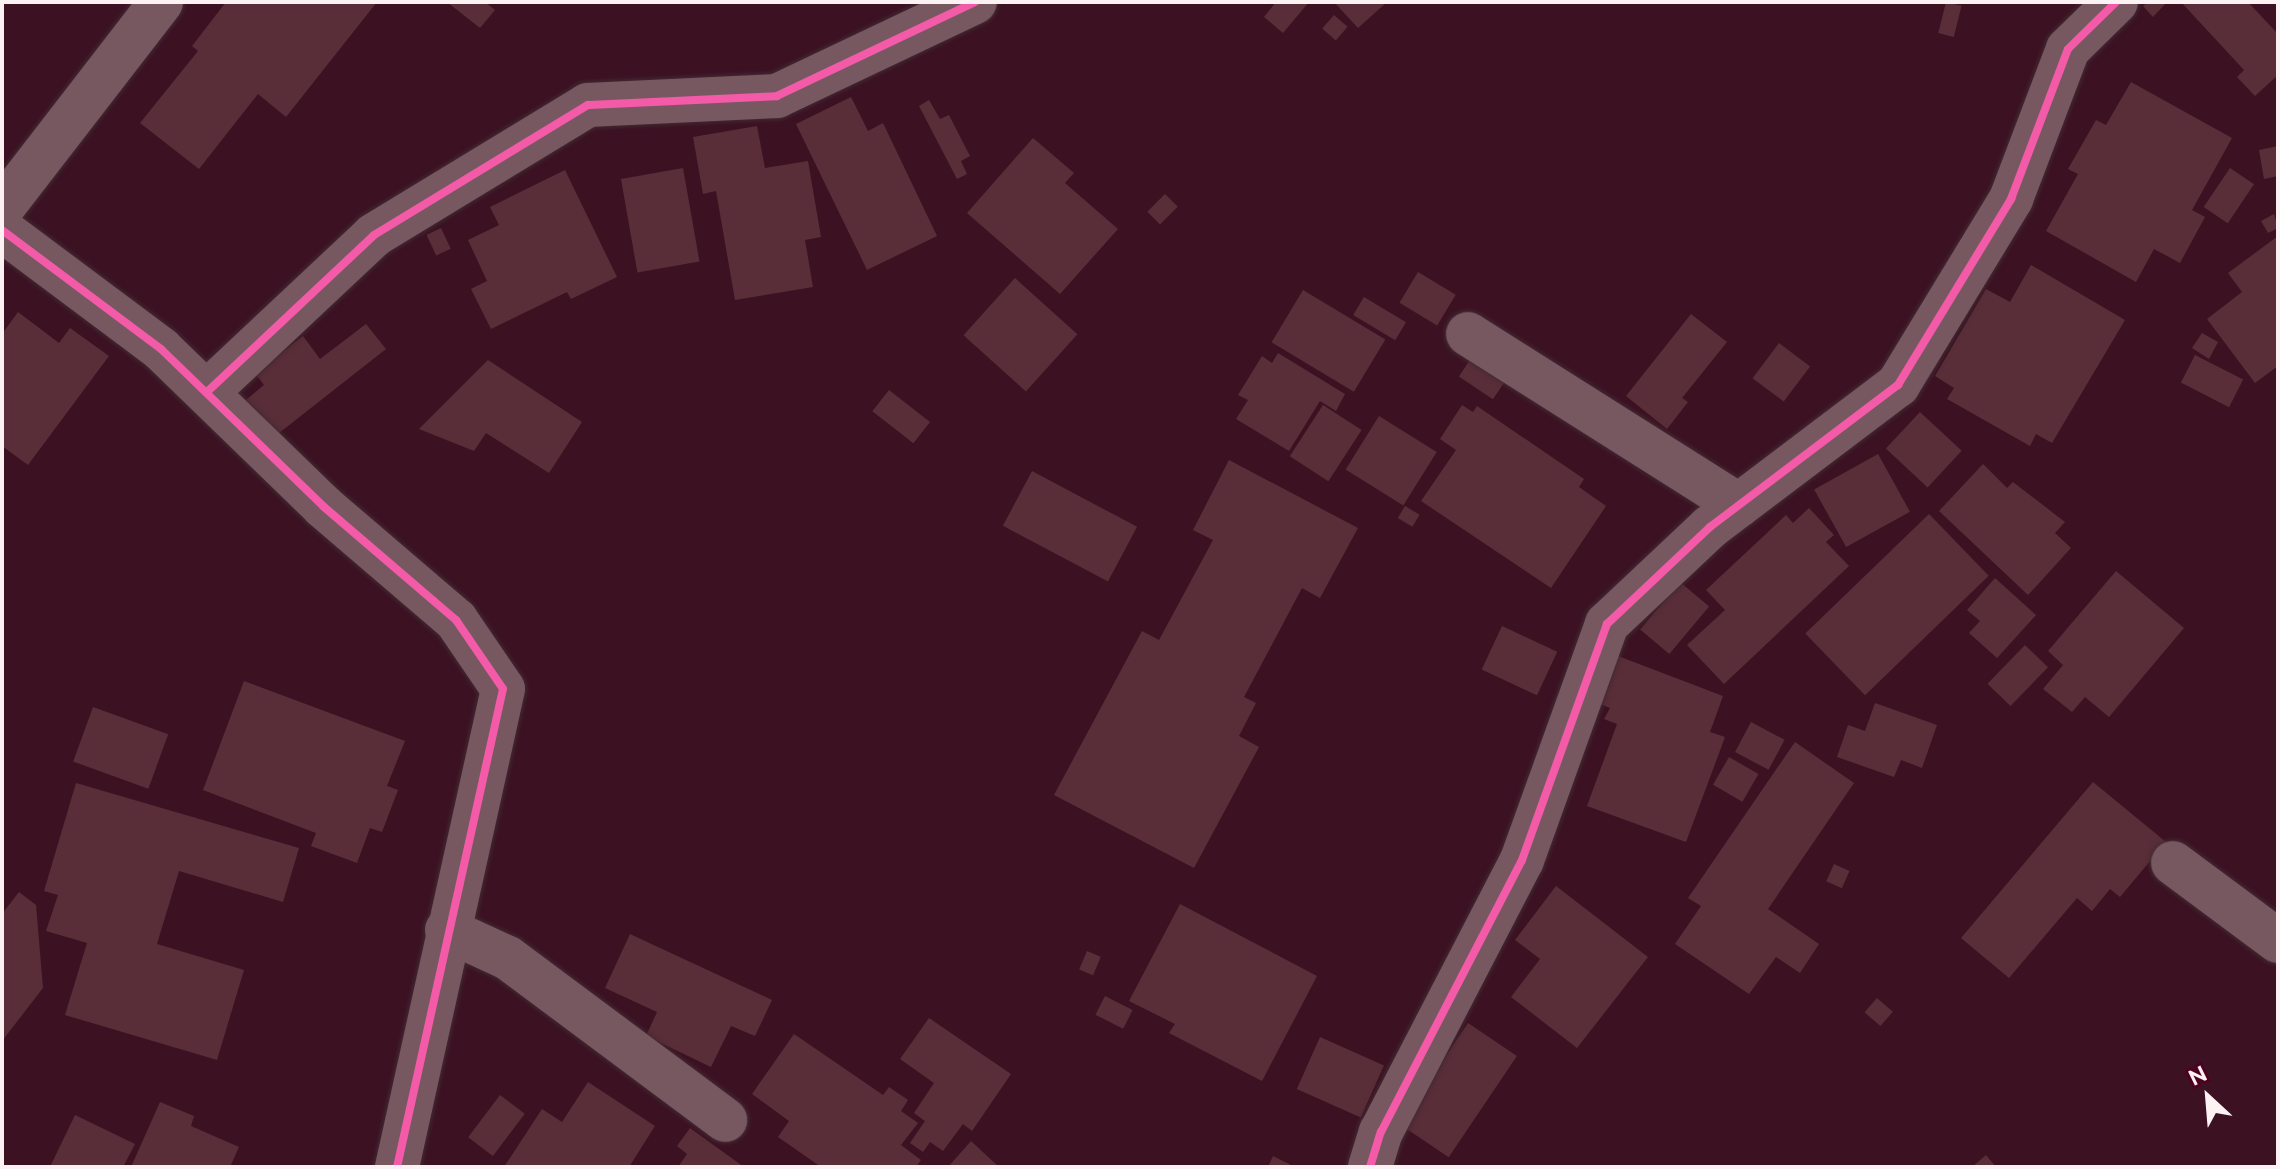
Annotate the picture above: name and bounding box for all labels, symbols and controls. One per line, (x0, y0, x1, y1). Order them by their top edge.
north arrow (2168, 1057, 2248, 1137)
text: N (2184, 1060, 2211, 1091)

